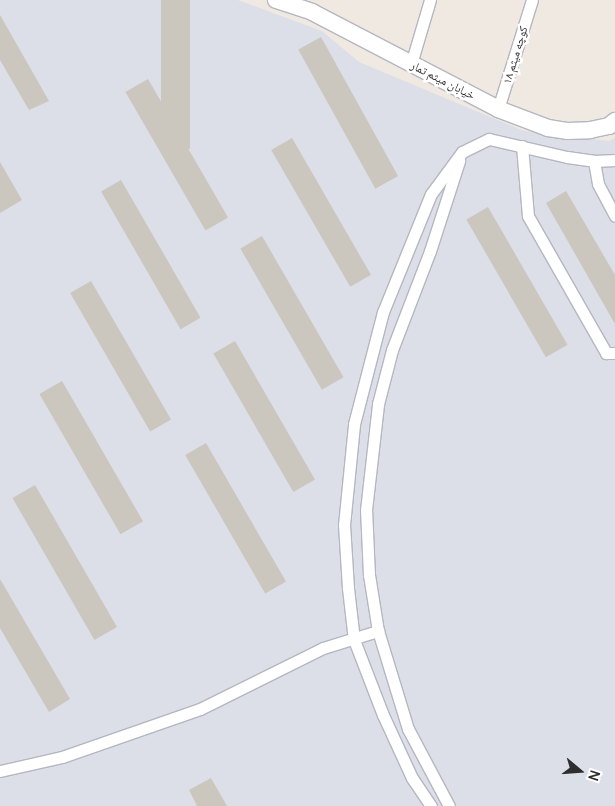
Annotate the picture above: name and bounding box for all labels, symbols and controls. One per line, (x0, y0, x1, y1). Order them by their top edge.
street label: کوچه میثم ۱۸ (499, 24, 531, 86)
street label: خیابان میثم تمار (408, 58, 478, 102)
north arrow (555, 746, 605, 796)
text: N (584, 768, 605, 784)

